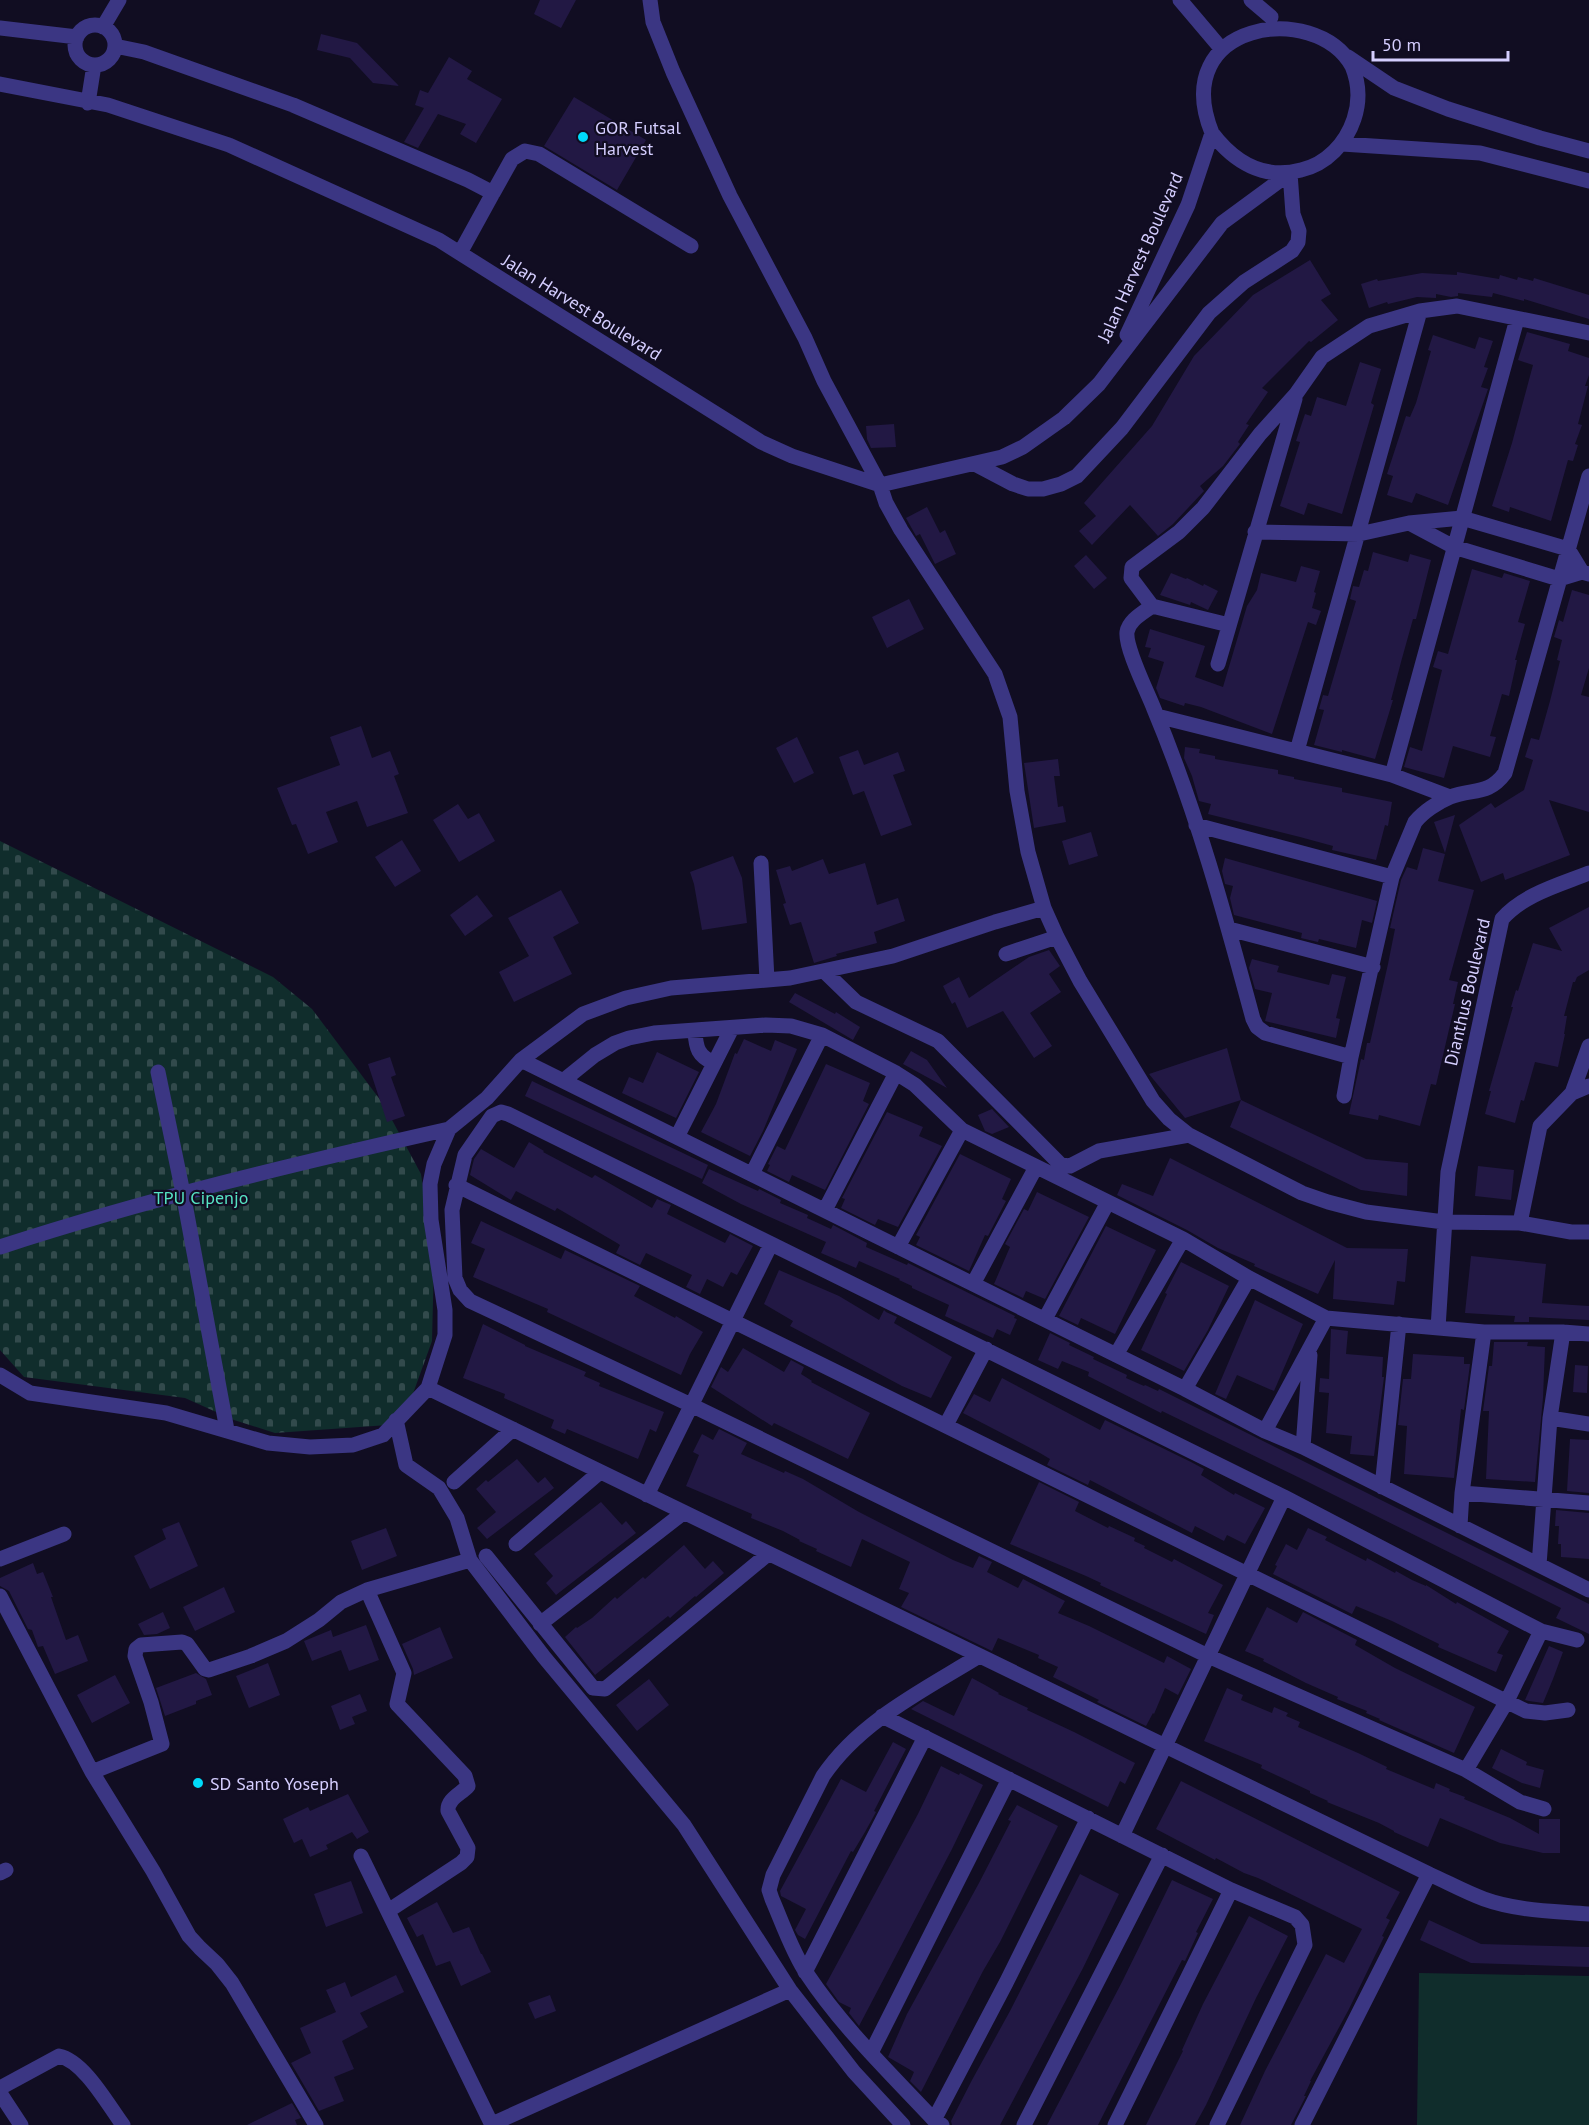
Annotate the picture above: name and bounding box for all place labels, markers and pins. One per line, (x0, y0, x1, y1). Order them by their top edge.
place label: GOR Futsal Harvest (595, 116, 681, 160)
marker: GOR Futsal Harvest (576, 130, 590, 144)
place label: SD Santo Yoseph (210, 1772, 339, 1795)
marker: SD Santo Yoseph (191, 1776, 205, 1790)

